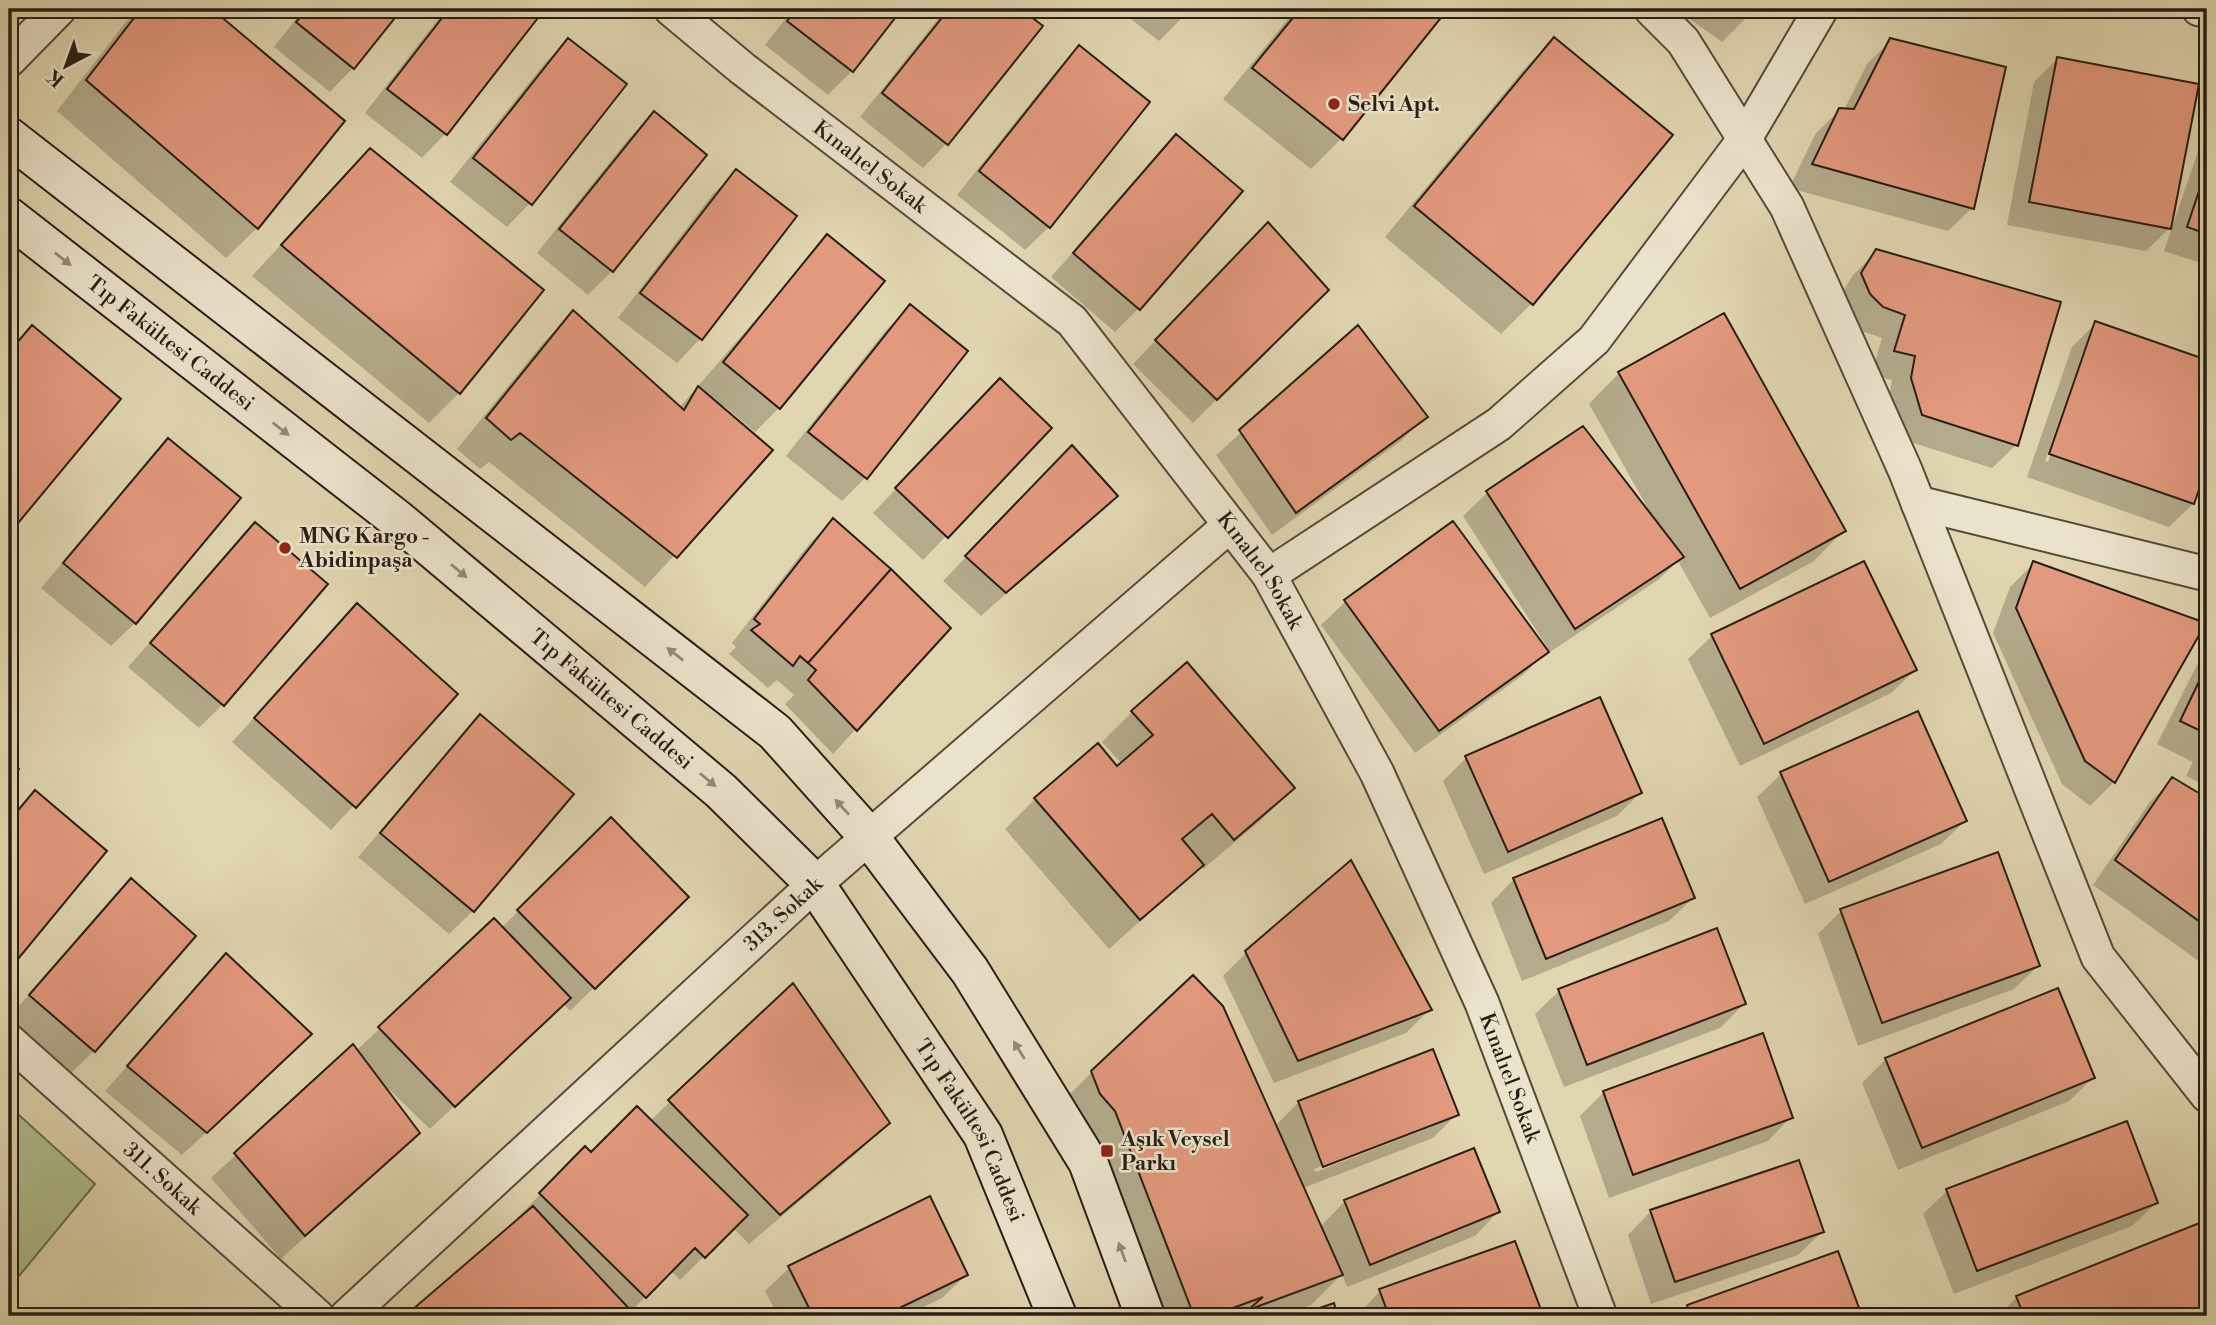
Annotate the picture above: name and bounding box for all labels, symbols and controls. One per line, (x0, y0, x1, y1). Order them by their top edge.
north arrow (32, 32, 102, 102)
text: K (41, 64, 69, 92)
place label: Selvi Apt. (1348, 92, 1440, 118)
marker: Selvi Apt. (1326, 96, 1342, 112)
street label: Kınalıel Sokak (807, 115, 933, 220)
one-way arrow (53, 252, 71, 267)
street label: Tıp Fakültesi Caddesi (81, 270, 259, 417)
one-way arrow (271, 422, 289, 437)
street label: Kınalıel Sokak (1211, 507, 1309, 635)
place label: MNG Kargo - Abidinpaşa (298, 524, 430, 574)
marker: MNG Kargo - Abidinpaşa (277, 540, 293, 556)
one-way arrow (450, 563, 467, 578)
street label: Tıp Fakültesi Caddesi (524, 624, 698, 776)
one-way arrow (666, 648, 684, 662)
one-way arrow (699, 772, 717, 788)
one-way arrow (835, 799, 851, 816)
street label: 313. Sokak (739, 871, 829, 957)
street label: Kınalıel Sokak (1473, 1010, 1546, 1148)
street label: Tıp Fakültesi Caddesi (909, 1035, 1029, 1226)
one-way arrow (1013, 1041, 1026, 1060)
place label: Aşık Veysel Parkı (1120, 1127, 1230, 1177)
street label: 311. Sokak (117, 1137, 207, 1221)
marker: Aşık Veysel Parkı (1099, 1143, 1115, 1159)
one-way arrow (1116, 1242, 1127, 1263)

